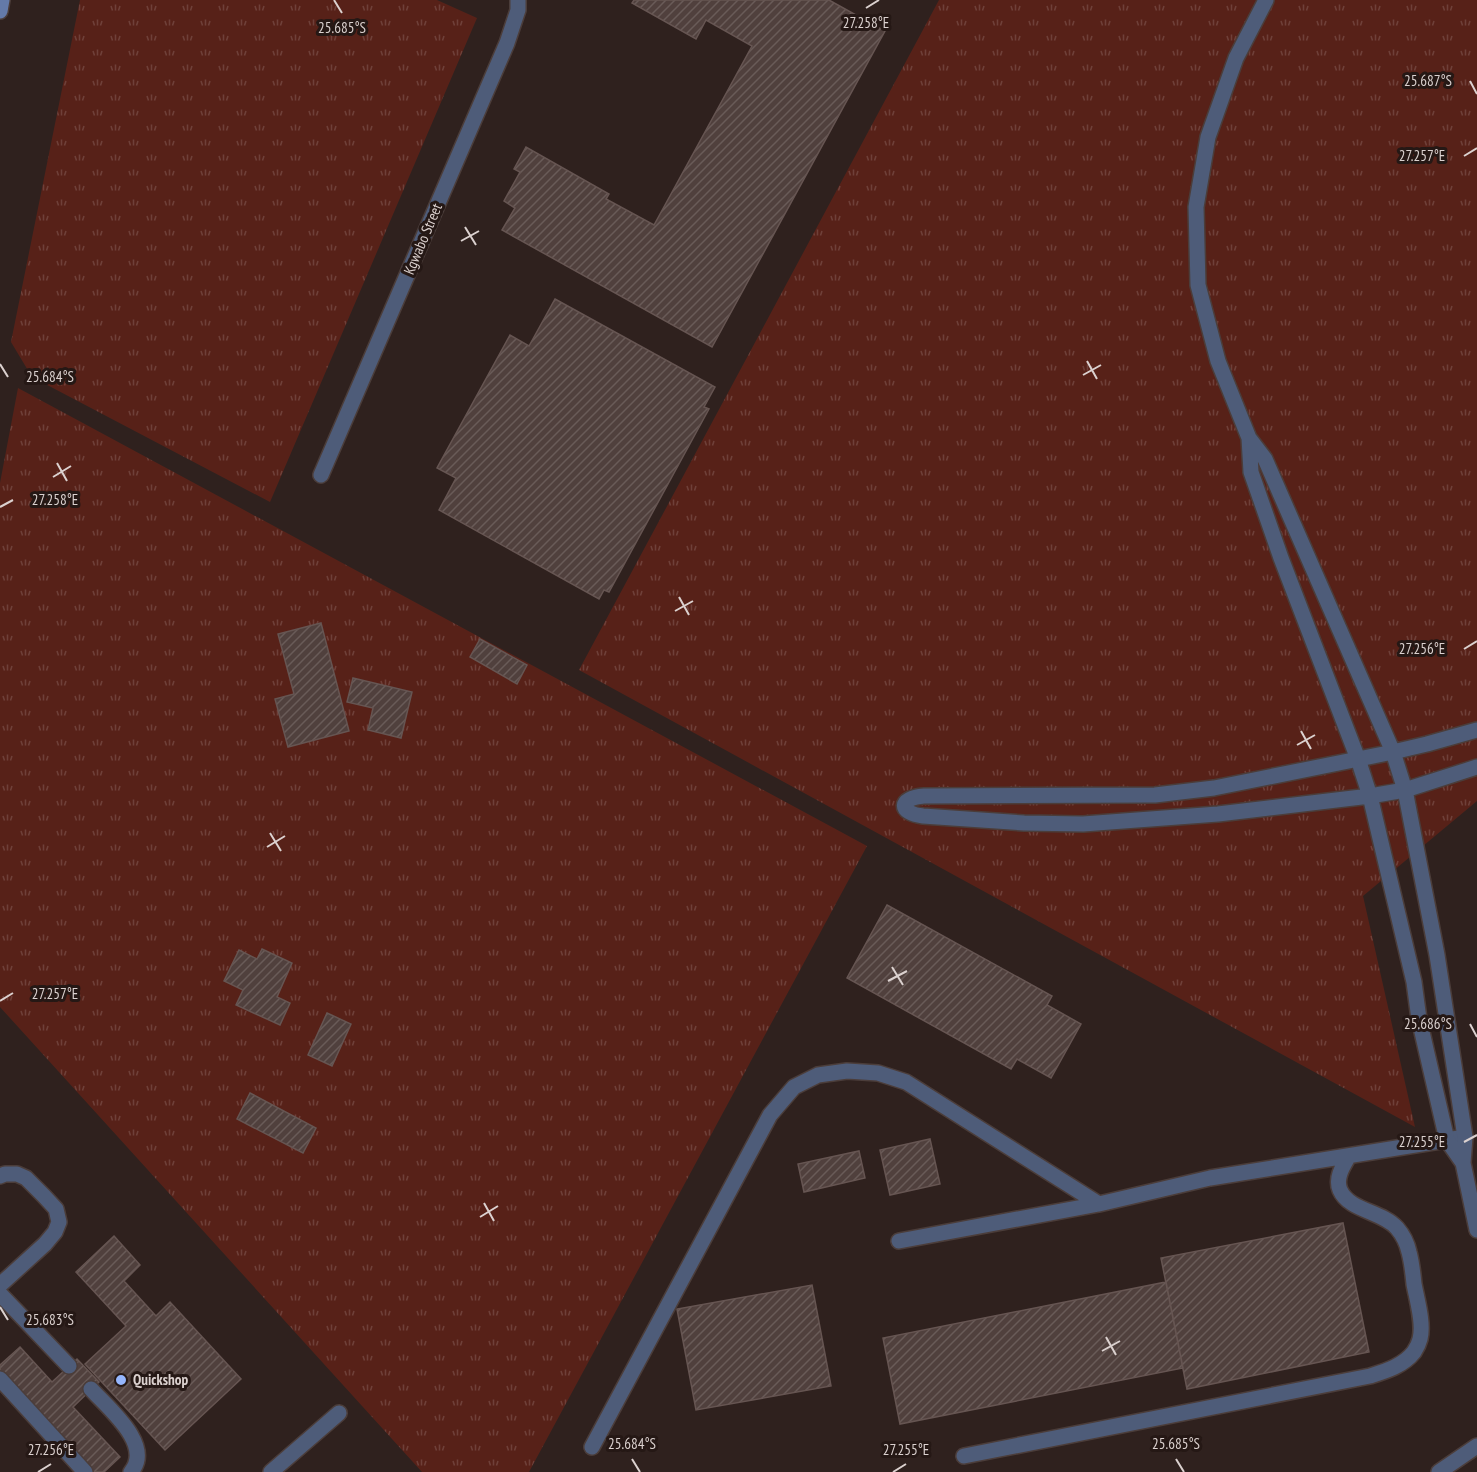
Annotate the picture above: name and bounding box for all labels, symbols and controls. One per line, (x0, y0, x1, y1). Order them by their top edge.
text: 27.258°E (843, 13, 889, 32)
text: 25.685°S (318, 18, 366, 37)
text: 25.687°S (1404, 71, 1452, 90)
text: 27.257°E (1399, 146, 1445, 165)
street label: Kgwabo Street (399, 200, 446, 277)
text: 25.684°S (26, 367, 74, 386)
text: 27.258°E (32, 490, 78, 509)
text: 27.256°E (1399, 639, 1445, 658)
text: 27.257°E (32, 984, 78, 1003)
text: 25.686°S (1404, 1014, 1452, 1033)
text: 27.255°E (1399, 1132, 1445, 1151)
text: 25.683°S (26, 1310, 74, 1329)
place label: Quickshop (133, 1370, 188, 1389)
marker: Quickshop (114, 1373, 128, 1387)
text: 25.684°S (608, 1434, 656, 1453)
text: 25.685°S (1152, 1434, 1200, 1453)
text: 27.256°E (28, 1440, 74, 1459)
text: 27.255°E (883, 1440, 929, 1459)

